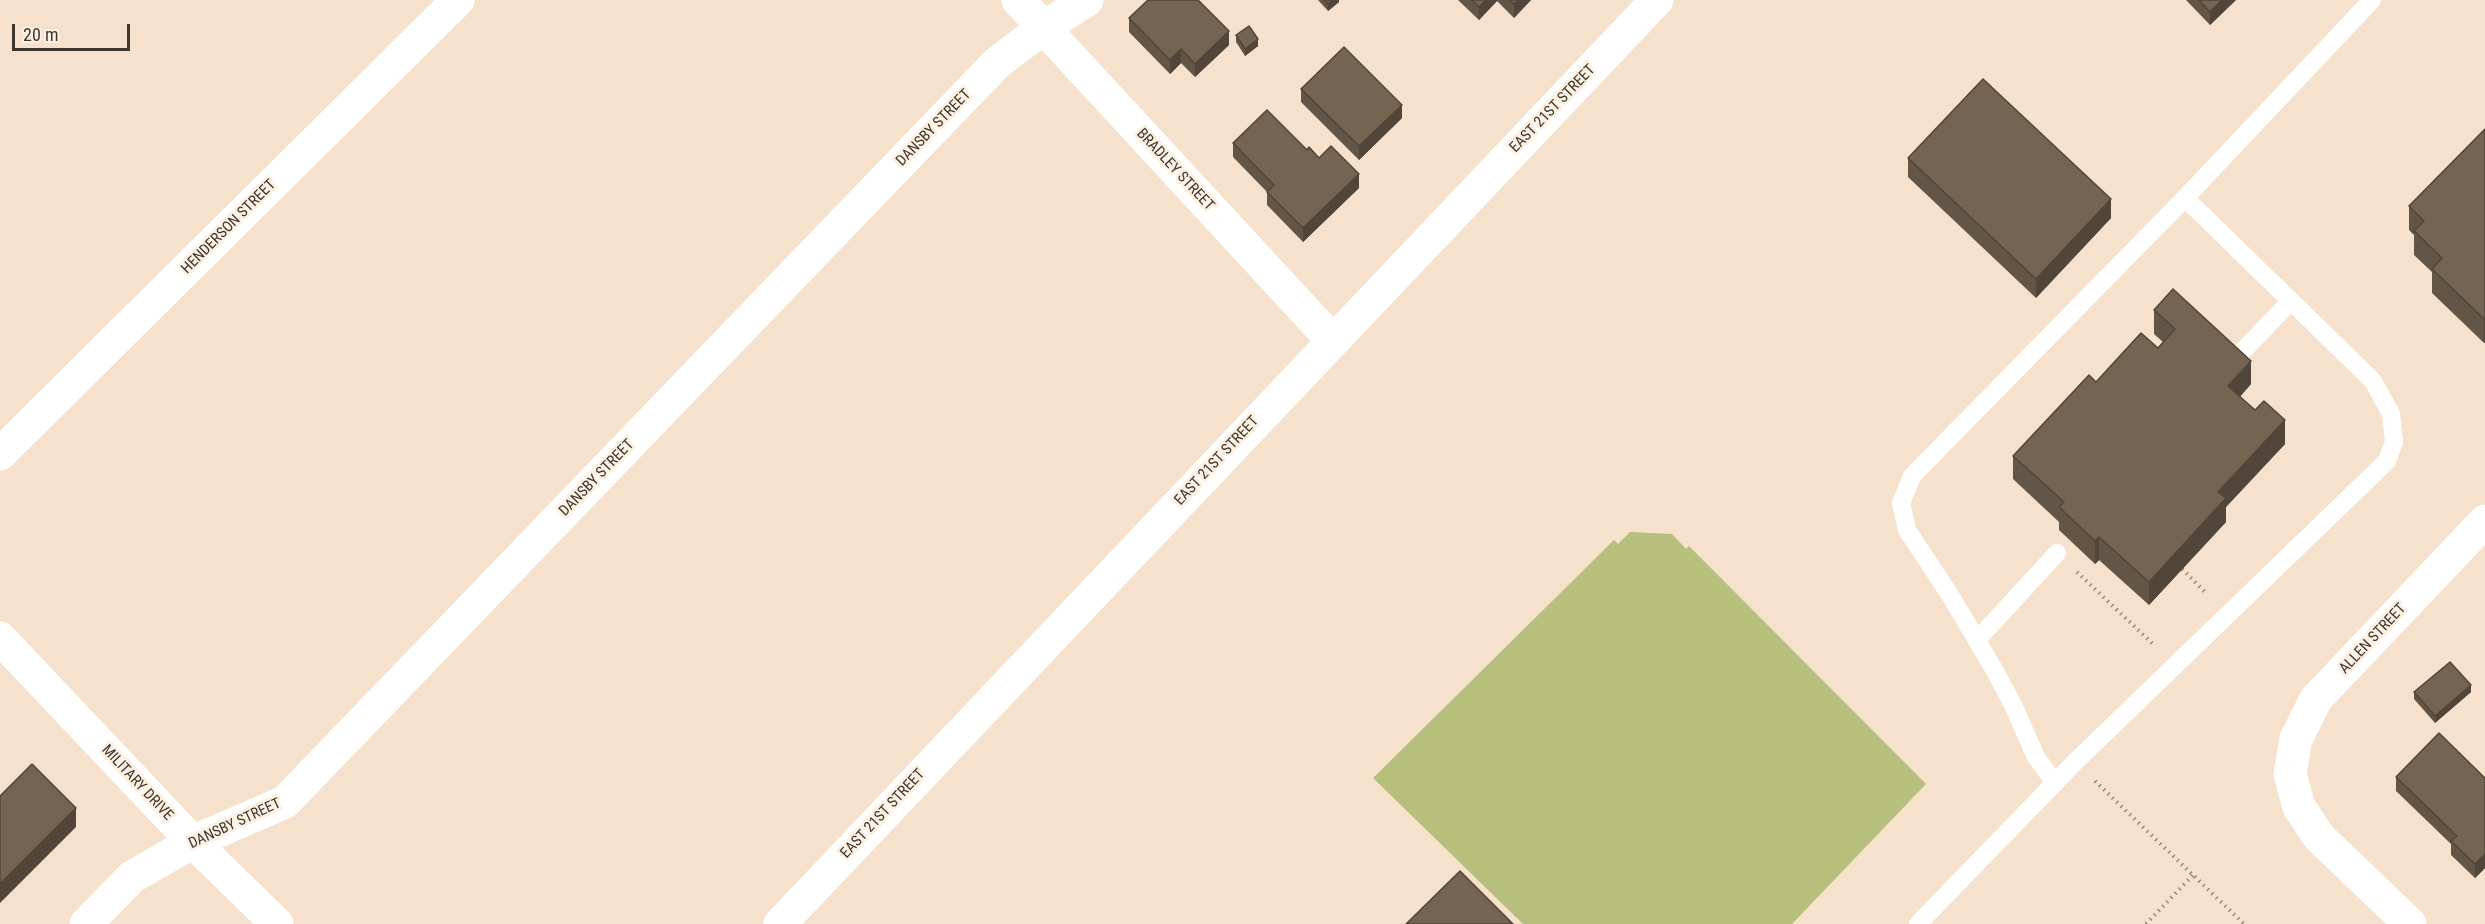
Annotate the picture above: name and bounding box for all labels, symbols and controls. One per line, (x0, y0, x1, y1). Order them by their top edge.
scale bar (15, 12, 134, 50)
text: 20 m (23, 24, 58, 45)
street label: EAST 21ST STREET (1506, 61, 1600, 157)
street label: DANSBY STREET (893, 86, 975, 170)
street label: BRADLEY STREET (1132, 125, 1218, 215)
street label: HENDERSON STREET (178, 176, 280, 278)
street label: EAST 21ST STREET (1171, 413, 1263, 509)
street label: DANSBY STREET (556, 436, 638, 520)
street label: ALLEN STREET (2336, 600, 2410, 678)
street label: MILITARY DRIVE (97, 742, 177, 824)
street label: EAST 21ST STREET (837, 766, 929, 862)
street label: DANSBY STREET (186, 795, 284, 853)

